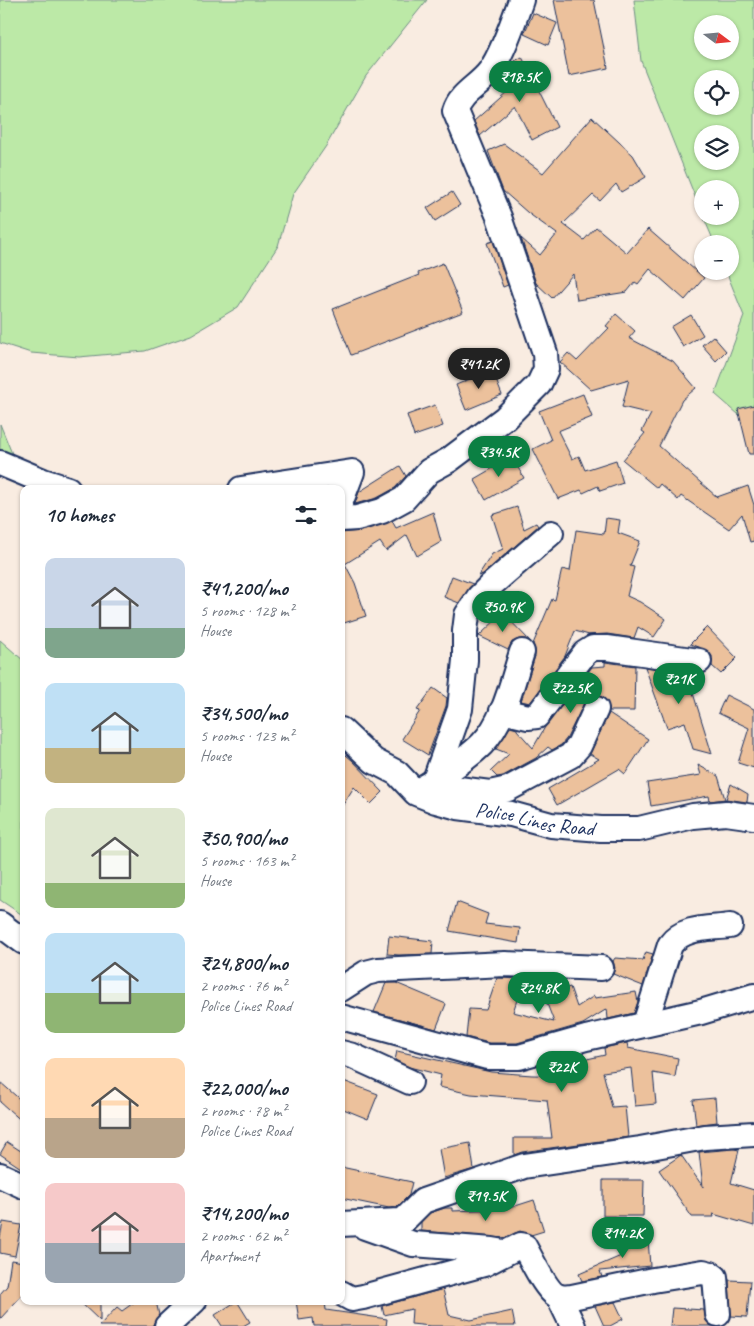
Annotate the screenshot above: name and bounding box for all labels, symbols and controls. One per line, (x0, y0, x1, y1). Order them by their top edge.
north arrow (694, 15, 739, 60)
map controls (694, 15, 739, 280)
pin: ₹18.5K (479, 61, 561, 103)
text: ₹18.5K (500, 67, 540, 87)
button: locate (694, 70, 739, 115)
button: layers (694, 125, 739, 170)
button: + (694, 180, 739, 225)
button: − (694, 235, 739, 280)
pin: ₹41.2K (438, 348, 520, 390)
text: ₹41.2K (459, 354, 499, 374)
pin: ₹34.5K (458, 436, 540, 478)
text: ₹34.5K (479, 442, 519, 462)
icon: filters (292, 501, 320, 529)
text: 10 homes (45, 502, 114, 528)
text: ₹41,200/mo (200, 575, 288, 601)
icon: home (85, 578, 145, 638)
pin: ₹50.9K (462, 590, 544, 633)
text: ₹50.9K (483, 597, 523, 617)
text: 5 rooms · 128 m² (200, 601, 294, 621)
text: House (200, 621, 231, 641)
pin: ₹21K (649, 662, 709, 705)
text: ₹21K (664, 669, 694, 689)
pin: ₹22.5K (530, 672, 612, 714)
text: ₹22.5K (551, 678, 591, 698)
text: ₹34,500/mo (200, 700, 287, 726)
icon: home (85, 703, 145, 763)
text: 5 rooms · 123 m² (200, 726, 294, 746)
text: House (200, 746, 231, 766)
street label: Police Lines Road (474, 796, 599, 842)
text: ₹50,900/mo (200, 825, 287, 851)
icon: home (85, 828, 145, 888)
text: 5 rooms · 163 m² (200, 851, 294, 871)
text: House (200, 871, 231, 891)
text: ₹24,800/mo (200, 950, 288, 976)
icon: home (85, 953, 145, 1013)
pin: ₹24.8K (498, 972, 580, 1014)
text: 2 rooms · 76 m² (200, 976, 286, 996)
text: ₹24.8K (519, 978, 559, 998)
text: Police Lines Road (200, 996, 292, 1016)
pin: ₹22K (532, 1050, 592, 1093)
text: ₹22K (547, 1057, 577, 1077)
text: ₹22,000/mo (200, 1075, 288, 1101)
icon: home (85, 1078, 145, 1138)
text: 2 rooms · 78 m² (200, 1101, 286, 1121)
text: Police Lines Road (200, 1121, 292, 1141)
pin: ₹19.5K (445, 1180, 527, 1222)
text: ₹19.5K (466, 1186, 506, 1206)
text: ₹14,200/mo (200, 1200, 288, 1226)
icon: home (85, 1203, 145, 1263)
pin: ₹14.2K (582, 1216, 664, 1259)
text: ₹14.2K (603, 1223, 643, 1243)
text: 2 rooms · 62 m² (200, 1226, 286, 1246)
text: Apartment (200, 1246, 259, 1266)

